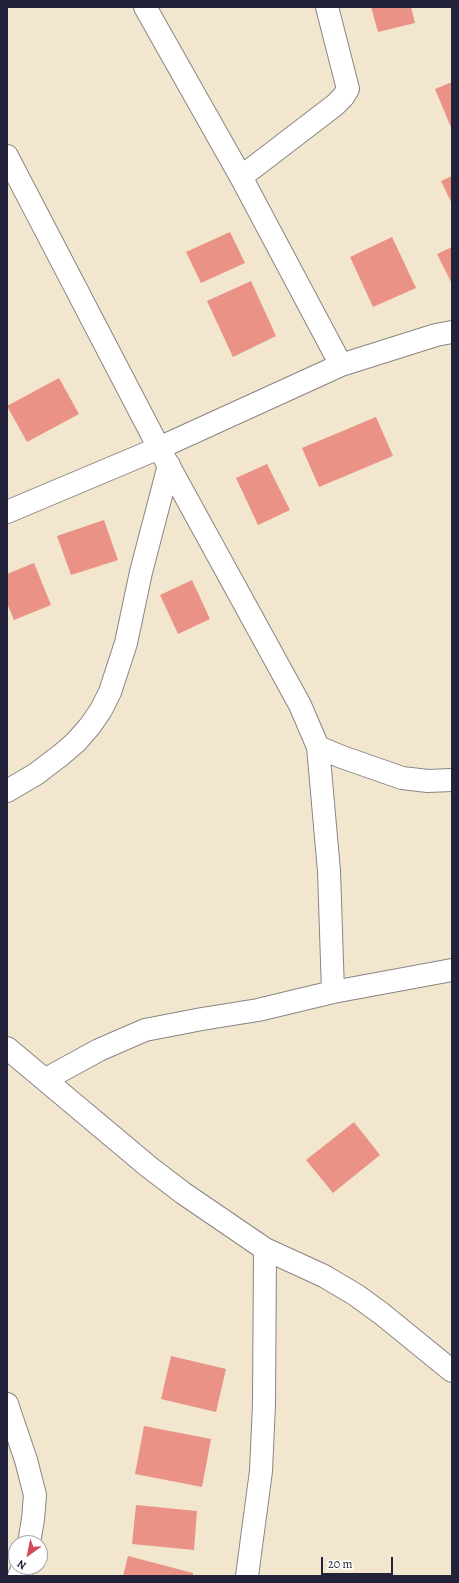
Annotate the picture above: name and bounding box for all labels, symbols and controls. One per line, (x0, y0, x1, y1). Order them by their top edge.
north arrow (8, 1535, 48, 1575)
scale bar (323, 1549, 395, 1575)
text: N (14, 1556, 29, 1573)
text: 20 m (328, 1556, 352, 1572)

